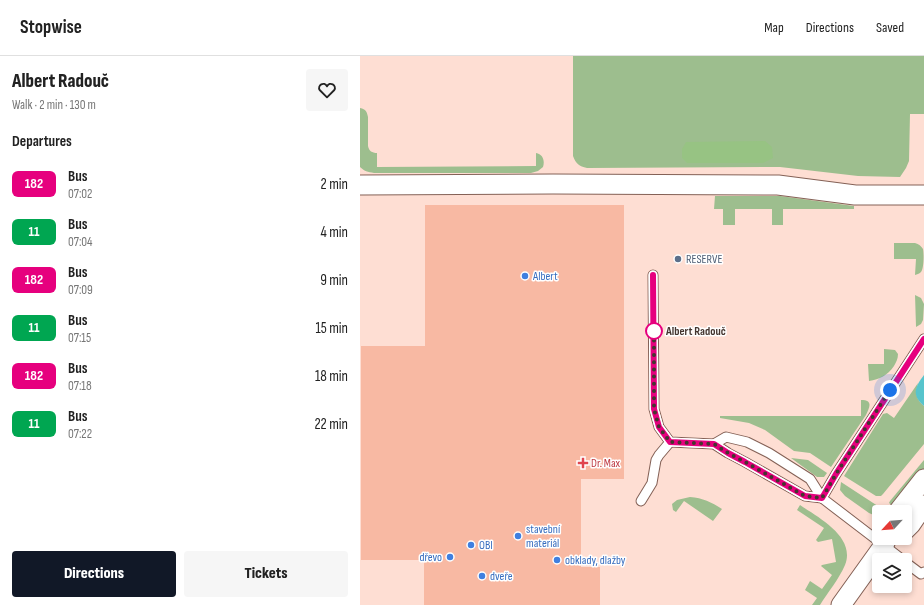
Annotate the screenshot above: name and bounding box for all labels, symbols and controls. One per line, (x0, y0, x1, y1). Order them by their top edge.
text: Stopwise (20, 16, 82, 39)
text: Map (764, 19, 784, 36)
text: Directions (806, 19, 854, 36)
text: Saved (876, 19, 904, 36)
button: heart (306, 69, 348, 111)
text: Albert Radouč (12, 70, 109, 93)
text: Walk · 2 min · 130 m (12, 97, 96, 113)
text: Departures (12, 132, 72, 151)
text: Bus (68, 167, 87, 186)
text: 182 (25, 175, 43, 192)
text: 2 min (321, 175, 348, 194)
text: 07:02 (68, 186, 92, 202)
text: Bus (68, 215, 87, 234)
text: 11 (29, 223, 39, 240)
text: 4 min (321, 223, 348, 242)
text: 07:04 (68, 234, 93, 250)
place label: RESERVE (686, 252, 722, 267)
marker: RESERVE (673, 254, 683, 264)
text: Bus (68, 263, 87, 282)
place label: Albert (532, 269, 558, 284)
text: 182 (25, 271, 43, 288)
text: 9 min (320, 271, 348, 290)
marker: Albert (520, 271, 530, 281)
text: 07:09 (68, 282, 93, 298)
text: Bus (68, 311, 87, 330)
text: 11 (29, 319, 39, 336)
text: 15 min (316, 319, 348, 338)
marker: Albert Radouč (645, 322, 663, 340)
place label: Albert Radouč (665, 324, 726, 339)
text: 07:15 (68, 330, 91, 346)
text: Bus (68, 359, 87, 378)
text: 182 (25, 367, 43, 384)
text: 18 min (315, 367, 348, 386)
text: 07:18 (68, 378, 92, 394)
your location (880, 380, 900, 400)
text: Bus (68, 407, 87, 426)
text: 11 (29, 415, 39, 432)
text: 22 min (314, 415, 348, 434)
text: 07:22 (68, 426, 92, 442)
place label: Dr. Max (591, 456, 621, 471)
marker: Dr. Max (578, 458, 588, 468)
north arrow (872, 505, 912, 545)
map controls (872, 505, 912, 593)
place label: stavební materiál (526, 522, 561, 551)
marker: stavební materiál (513, 531, 523, 541)
place label: OBI (479, 538, 493, 553)
marker: OBI (466, 540, 476, 550)
place label: dřevo (419, 550, 442, 565)
button: Directions (12, 551, 176, 597)
button: Tickets (184, 551, 348, 597)
marker: dřevo (445, 552, 455, 562)
place label: obklady, dlažby (565, 553, 626, 568)
button: layers (872, 553, 912, 593)
marker: obklady, dlažby (552, 555, 562, 565)
place label: dveře (490, 569, 513, 584)
marker: dveře (477, 571, 487, 581)

